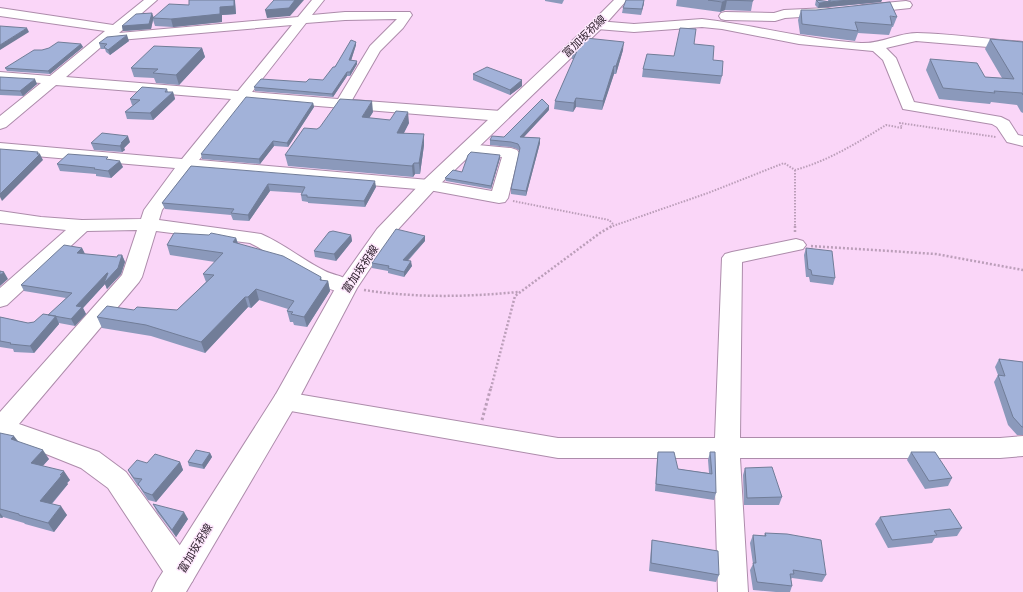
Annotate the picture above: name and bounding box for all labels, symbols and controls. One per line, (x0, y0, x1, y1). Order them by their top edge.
street label: 富加坂祝線 (559, 11, 609, 61)
street label: 富加坂祝線 (338, 242, 382, 296)
street label: 富加坂祝線 (174, 520, 216, 576)

